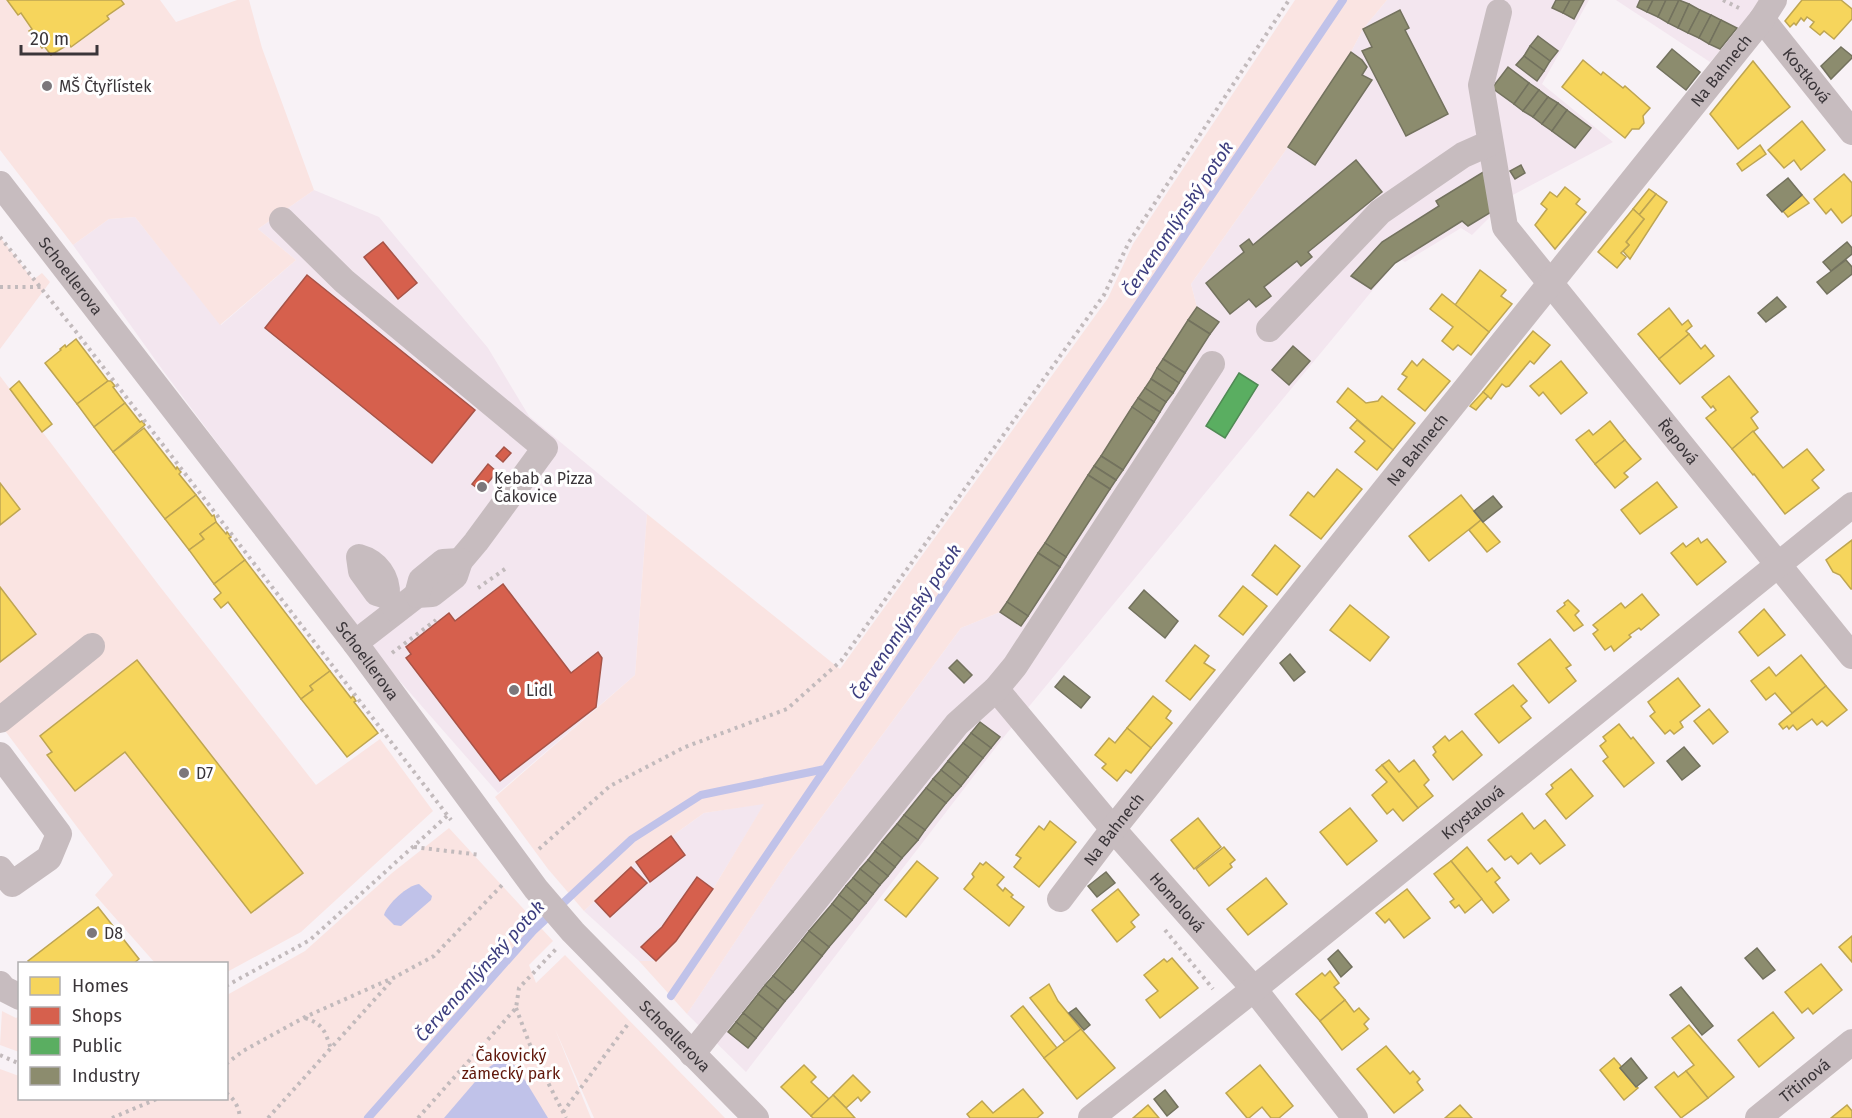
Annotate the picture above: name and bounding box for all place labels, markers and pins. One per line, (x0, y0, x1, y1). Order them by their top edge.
place label: MŠ Čtyřlístek (59, 76, 152, 96)
marker: MŠ Čtyřlístek (40, 79, 54, 93)
place label: Kebab a Pizza Čakovice (494, 469, 593, 506)
marker: Kebab a Pizza Čakovice (475, 480, 489, 494)
place label: Lidl (526, 681, 553, 700)
marker: Lidl (507, 683, 521, 697)
place label: D7 (196, 764, 213, 783)
marker: D7 (177, 766, 191, 780)
place label: D8 (104, 924, 123, 943)
marker: D8 (85, 926, 99, 940)

